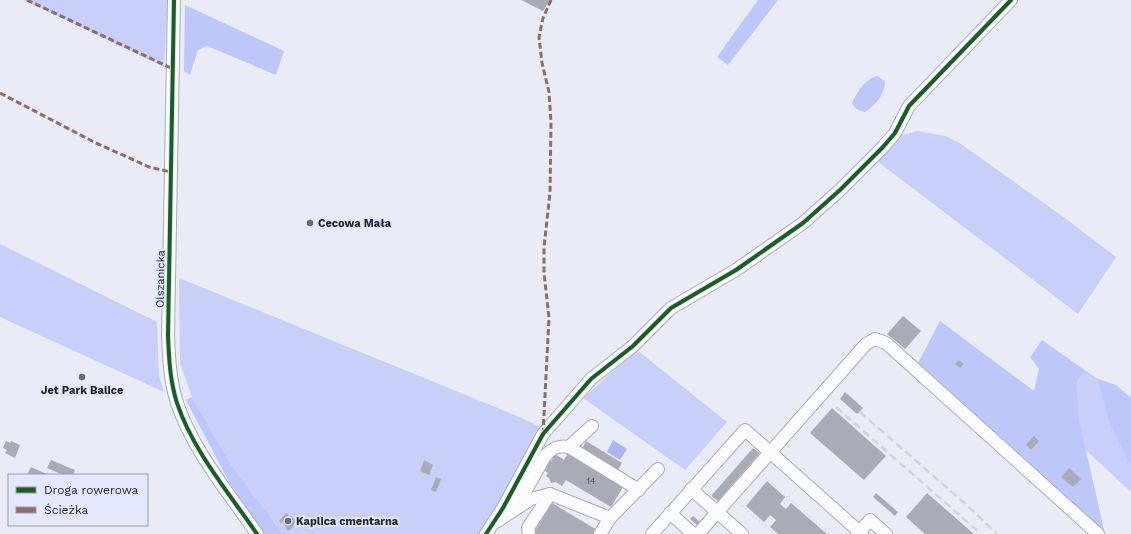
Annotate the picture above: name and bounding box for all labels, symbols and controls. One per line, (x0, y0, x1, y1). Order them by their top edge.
place label: Cecowa Mała (318, 217, 392, 230)
marker: Cecowa Mała (305, 218, 315, 228)
street label: Olszanicka (153, 250, 168, 308)
marker: Jet Park Balice (77, 372, 87, 382)
place label: Jet Park Balice (41, 384, 123, 397)
legend (8, 474, 148, 526)
house number: 14 (586, 476, 596, 486)
text: Droga rowerowa (44, 483, 139, 497)
text: Ścieżka (44, 503, 89, 517)
place label: Kaplica cmentarna (296, 515, 399, 528)
marker: Kaplica cmentarna (283, 516, 293, 526)

